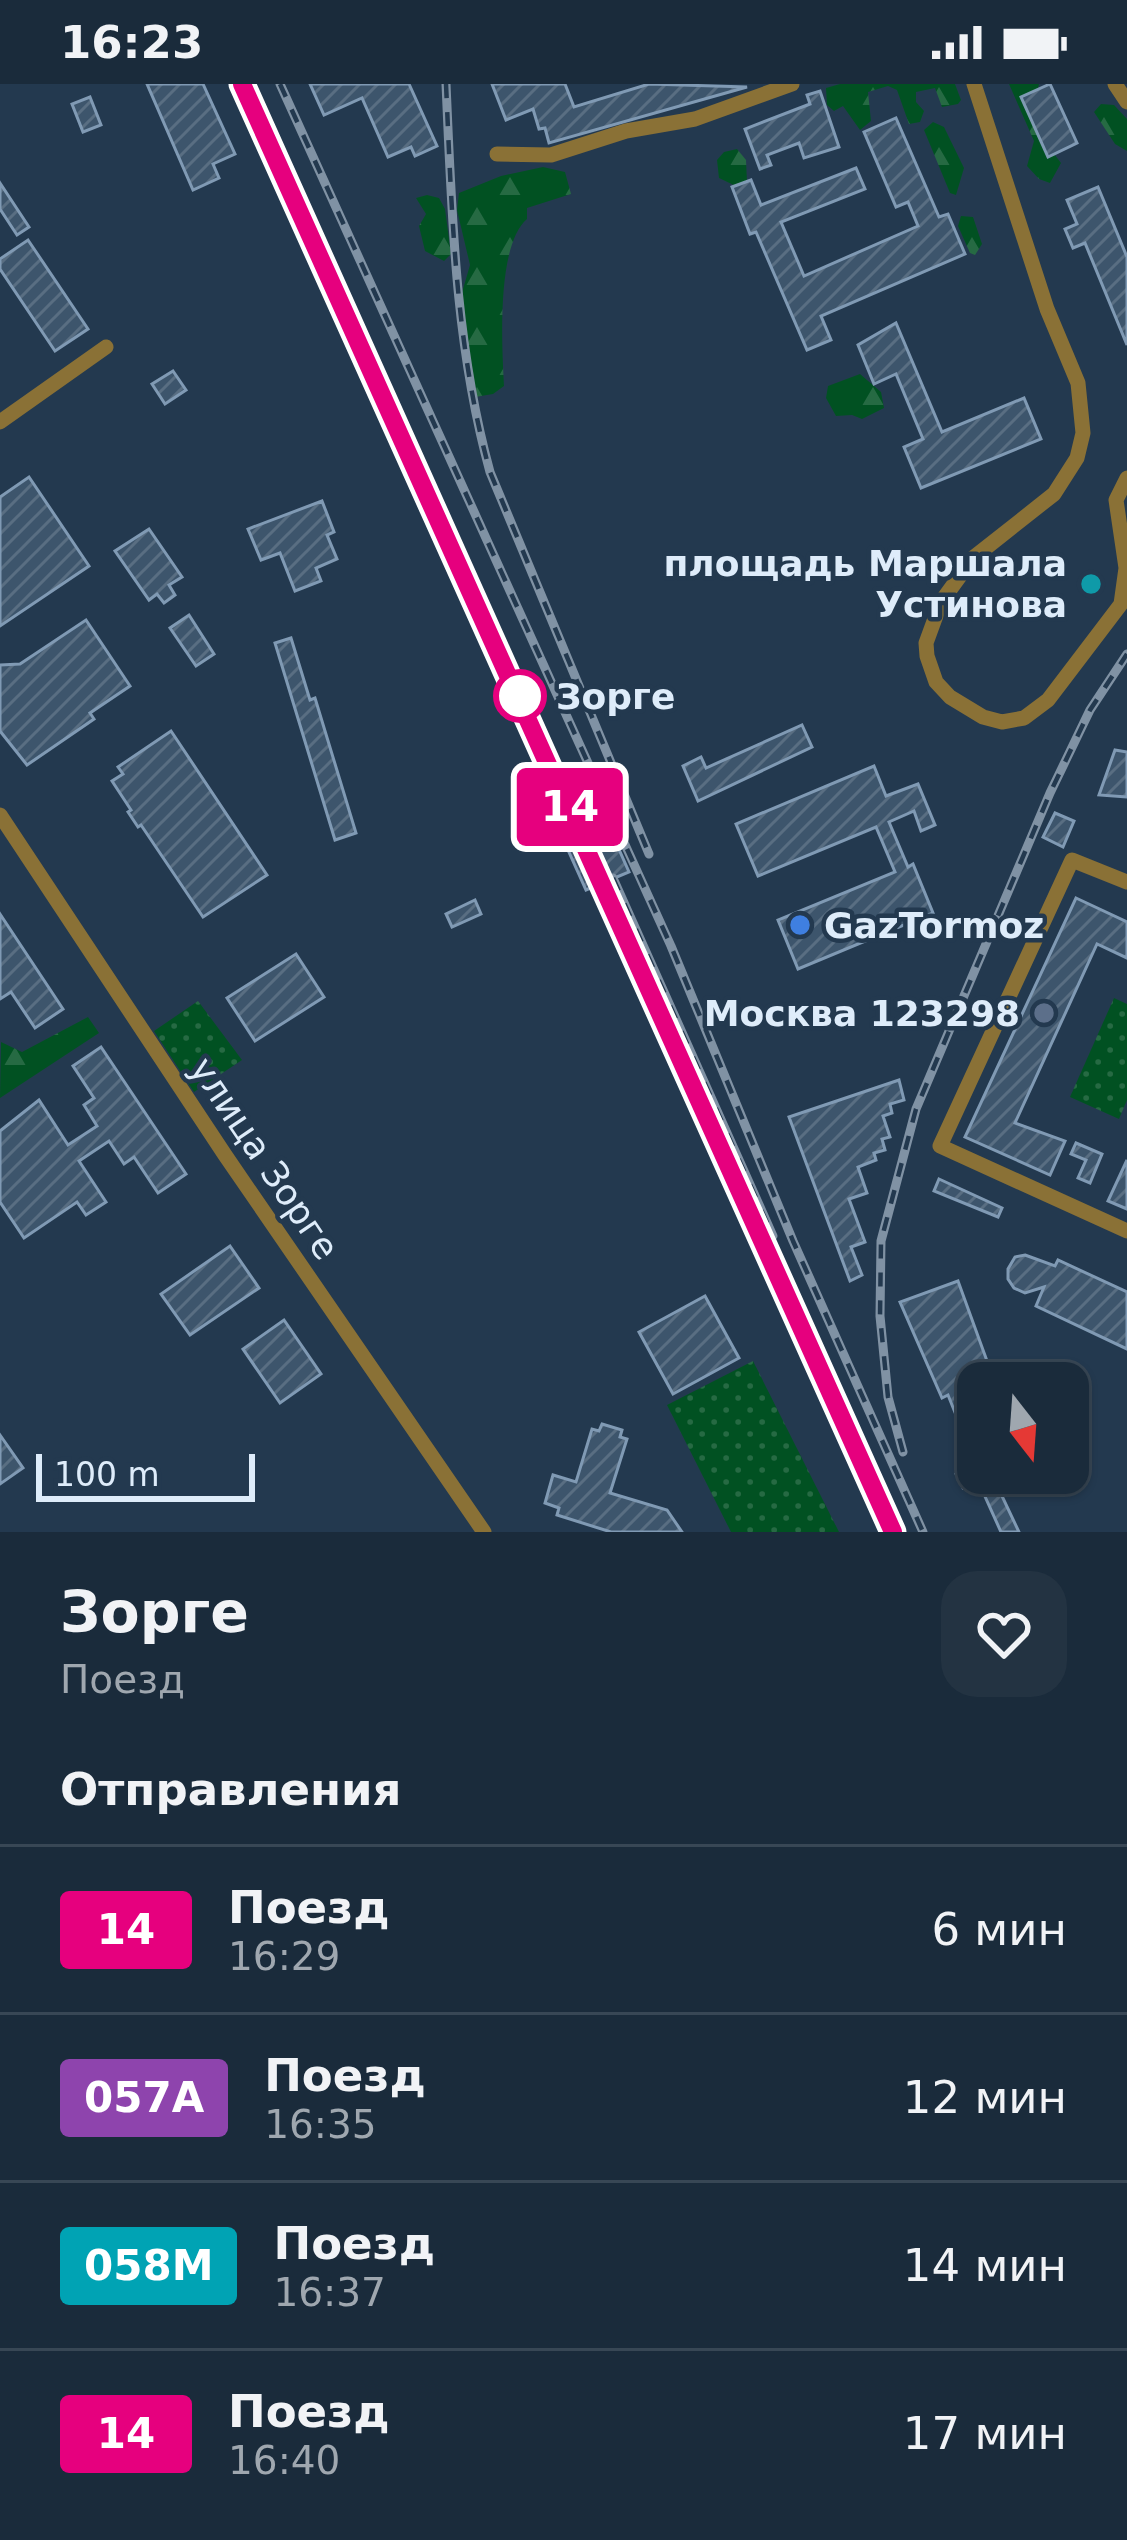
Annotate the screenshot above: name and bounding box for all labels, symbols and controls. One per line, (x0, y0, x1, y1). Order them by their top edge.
text: 16:23 (60, 16, 203, 69)
place label: площадь Маршала Устинова (663, 543, 1067, 625)
marker: площадь Маршала Устинова (1078, 571, 1104, 597)
marker: Зорге (495, 671, 545, 721)
place label: Зорге (556, 676, 675, 717)
line badge: 14 (516, 768, 624, 846)
text: 14 (541, 782, 599, 831)
place label: GazTormoz (824, 905, 1044, 946)
marker: GazTormoz (787, 912, 813, 938)
place label: Москва 123298 (704, 993, 1020, 1034)
marker: Москва 123298 (1031, 1000, 1057, 1026)
street label: улица Зорге (182, 1050, 347, 1267)
north arrow (957, 1362, 1089, 1494)
map controls (957, 1362, 1089, 1494)
scale bar (36, 1448, 255, 1501)
text: 100 m (54, 1455, 160, 1494)
button: heart (941, 1571, 1067, 1697)
text: Зорге (60, 1579, 249, 1645)
text: Поезд (60, 1657, 185, 1702)
text: Отправления (60, 1763, 401, 1816)
text: Поезд (228, 1881, 390, 1934)
text: 6 мин (931, 1903, 1067, 1956)
text: 14 (97, 1905, 155, 1954)
text: 16:29 (228, 1934, 340, 1979)
text: Поезд (264, 2049, 426, 2102)
text: 12 мин (903, 2071, 1067, 2124)
text: 057А (84, 2073, 204, 2122)
text: 16:35 (264, 2102, 377, 2147)
text: Поезд (273, 2217, 435, 2270)
text: 14 мин (903, 2239, 1067, 2292)
text: 058М (84, 2241, 213, 2290)
text: 16:37 (273, 2270, 386, 2315)
text: Поезд (228, 2385, 390, 2438)
text: 17 мин (903, 2407, 1067, 2460)
text: 14 (97, 2409, 155, 2458)
text: 16:40 (228, 2438, 340, 2483)

